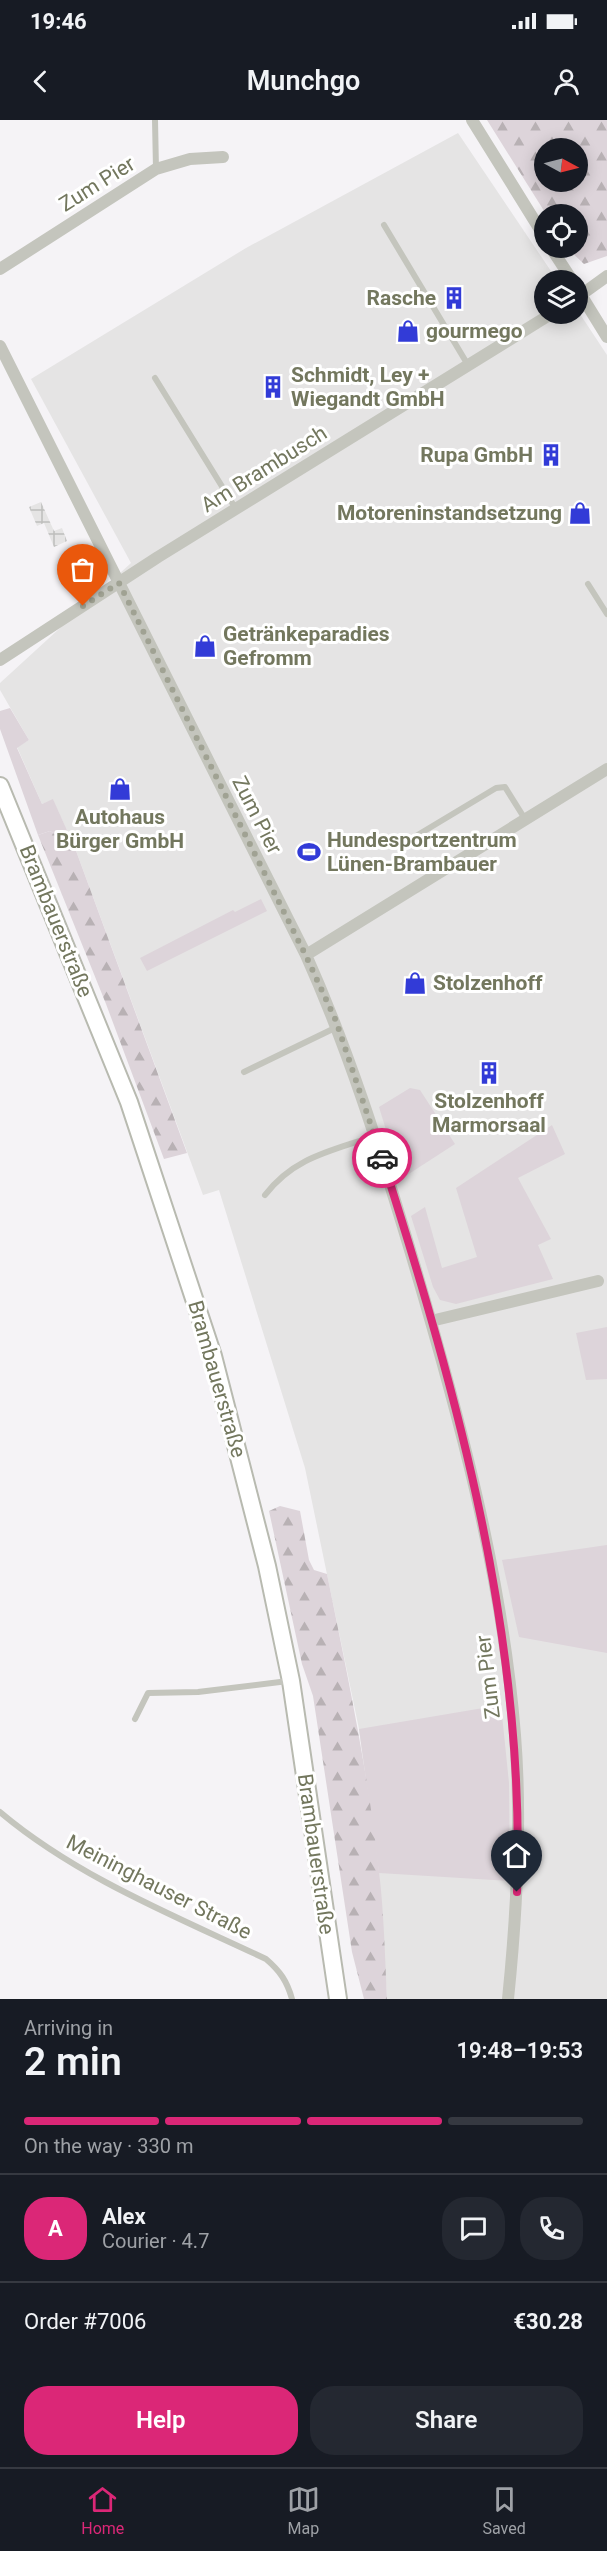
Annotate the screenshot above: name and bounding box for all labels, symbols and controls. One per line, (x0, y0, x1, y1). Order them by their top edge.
text: 19:46 (30, 9, 87, 34)
icon: back (24, 65, 57, 98)
text: Munchgo (247, 65, 360, 97)
icon: person (550, 65, 583, 98)
north arrow (534, 138, 588, 192)
map controls (534, 138, 588, 324)
street label: Zum Pier (55, 152, 139, 216)
button: locate (534, 204, 588, 258)
button: layers (534, 270, 588, 324)
building icon: Rasche (441, 285, 467, 311)
place label: Rasche (366, 286, 436, 310)
shop icon: gourmego (395, 318, 421, 344)
place label: gourmego (426, 319, 523, 343)
place label: Schmidt, Ley + Wiegandt GmbH (291, 363, 445, 411)
building icon: Schmidt, Ley + Wiegandt GmbH (260, 374, 286, 400)
street label: Am Brambusch (197, 421, 331, 517)
building icon: Rupa GmbH (538, 442, 564, 468)
place label: Rupa GmbH (420, 443, 533, 467)
shop icon: Motoreninstandsetzung (567, 500, 593, 526)
place label: Motoreninstandsetzung (337, 501, 562, 525)
pin (57, 544, 108, 606)
icon: bag (66, 553, 99, 586)
place label: Getränkeparadies Gefromm (223, 622, 390, 670)
shop icon: Getränkeparadies Gefromm (192, 633, 218, 659)
street label: Zum Pier (227, 772, 287, 858)
shop icon: Autohaus Bürger GmbH (107, 776, 133, 802)
place label: Autohaus Bürger GmbH (56, 805, 184, 853)
place label: Hundesportzentrum Lünen-Brambauer (327, 828, 517, 876)
sports icon: Hundesportzentrum Lünen-Brambauer (296, 839, 322, 865)
street label: Brambauerstraße (15, 841, 97, 1001)
shop icon: Stolzenhoff (402, 970, 428, 996)
place label: Stolzenhoff (433, 971, 543, 995)
building icon: Stolzenhoff Marmorsaal (476, 1060, 502, 1086)
place label: Stolzenhoff Marmorsaal (432, 1089, 546, 1137)
courier (352, 1128, 412, 1188)
icon: car (366, 1142, 399, 1175)
street label: Brambauerstraße (183, 1298, 251, 1460)
street label: Zum Pier (471, 1634, 505, 1720)
street label: Brambauerstraße (293, 1772, 339, 1936)
street label: Meininghauser Straße (62, 1830, 256, 1944)
pin (491, 1830, 542, 1892)
icon: home (500, 1839, 533, 1872)
text: Arriving in (24, 2016, 113, 2040)
text: 19:48–19:53 (456, 2038, 583, 2063)
text: 2 min (24, 2039, 122, 2085)
text: On the way · 330 m (24, 2134, 193, 2158)
button: chat (442, 2197, 505, 2260)
button: phone (520, 2197, 583, 2260)
text: Alex (102, 2204, 146, 2229)
text: A (48, 2216, 63, 2241)
text: Courier · 4.7 (102, 2229, 209, 2253)
text: Order #7006 (24, 2309, 146, 2334)
text: €30.28 (514, 2309, 583, 2334)
button: Help (24, 2386, 298, 2455)
button: Share (310, 2386, 583, 2455)
tab: Home (81, 2483, 124, 2538)
tab: Map (287, 2483, 320, 2538)
tab: Saved (482, 2483, 526, 2538)

